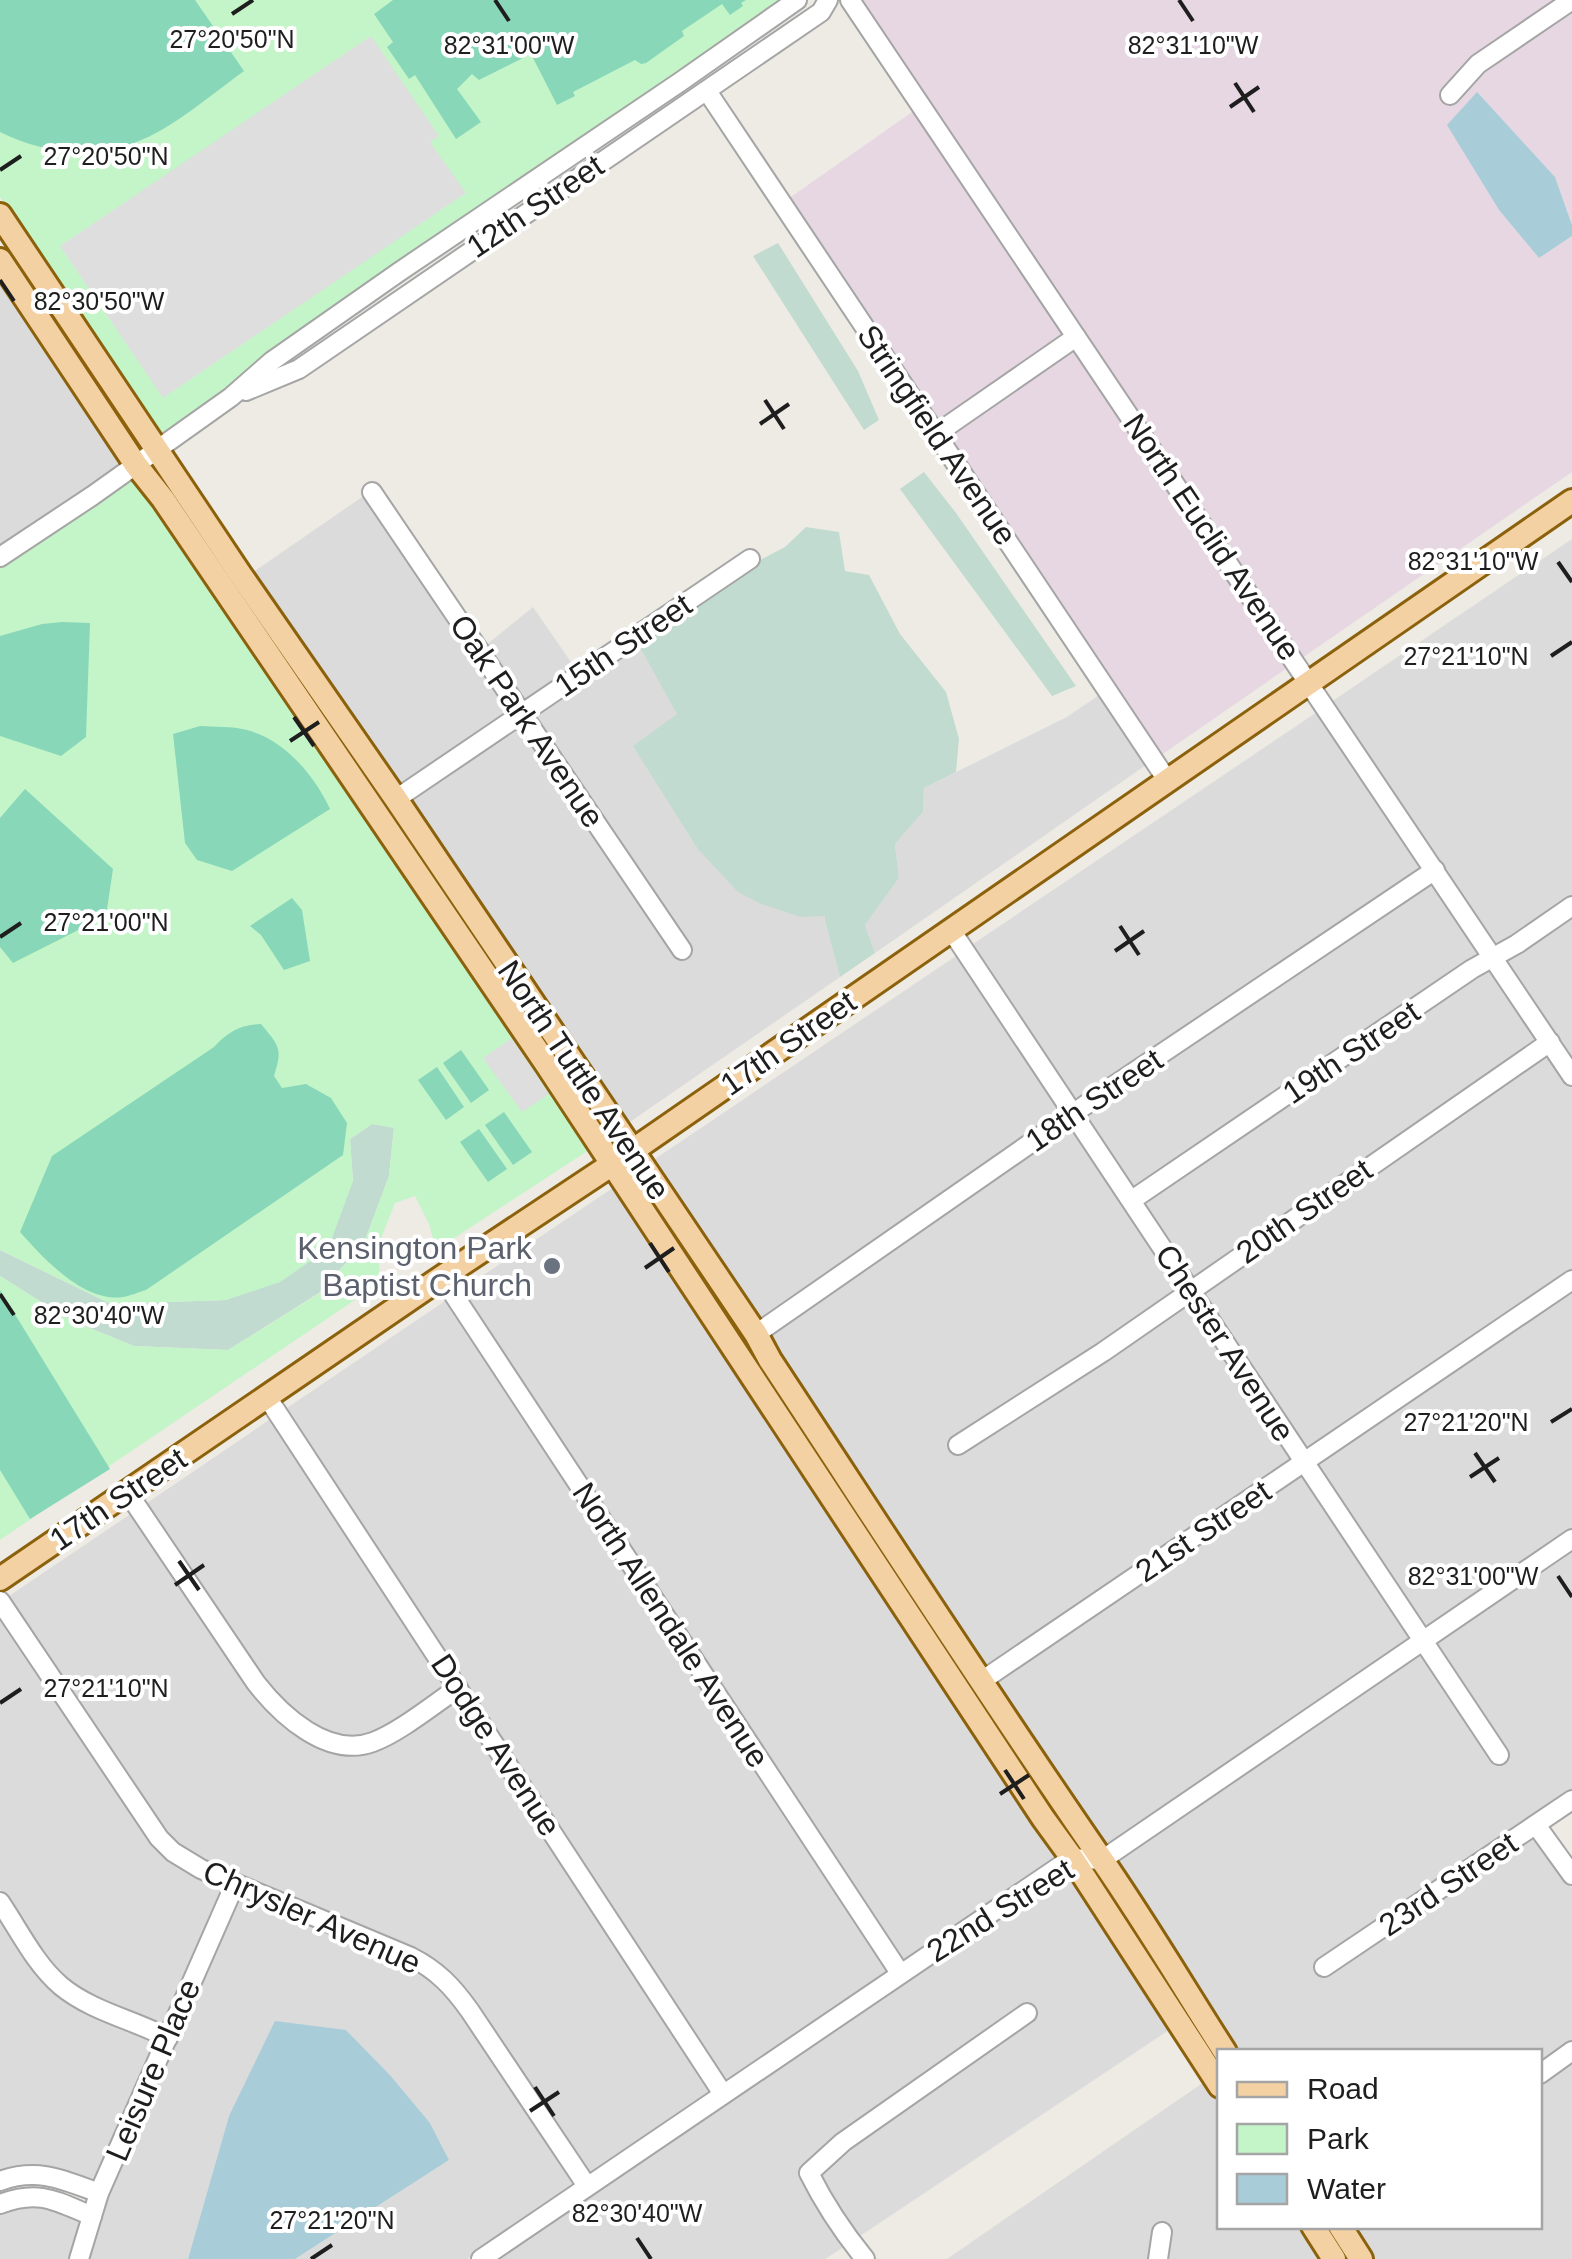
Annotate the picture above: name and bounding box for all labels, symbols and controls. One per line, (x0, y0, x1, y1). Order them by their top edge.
text: 27°20'50"N (169, 25, 295, 53)
text: 82°31'00"W (444, 31, 575, 59)
text: 82°31'10"W (1128, 31, 1259, 59)
text: 27°20'50"N (43, 142, 169, 170)
street label: 12th Street (460, 147, 610, 265)
text: 82°30'50"W (34, 287, 165, 315)
street label: Stringfield Avenue (850, 318, 1024, 552)
street label: North Euclid Avenue (1116, 407, 1308, 667)
text: 82°31'10"W (1408, 547, 1539, 575)
street label: 15th Street (548, 586, 698, 704)
street label: Oak Park Avenue (443, 608, 611, 834)
text: 27°21'10"N (1403, 642, 1529, 670)
text: 27°21'00"N (43, 908, 169, 936)
street label: North Tuttle Avenue (491, 954, 677, 1206)
street label: 17th Street (714, 983, 863, 1103)
street label: 19th Street (1276, 993, 1426, 1111)
street label: 18th Street (1019, 1041, 1169, 1159)
street label: 20th Street (1230, 1151, 1379, 1271)
place label: Kensington Park Baptist Church (297, 1230, 533, 1303)
street label: Chester Avenue (1148, 1238, 1302, 1448)
marker: Kensington Park Baptist Church (541, 1255, 563, 1277)
text: 82°30'40"W (34, 1301, 165, 1329)
text: 27°21'20"N (1403, 1408, 1529, 1436)
street label: 17th Street (43, 1440, 193, 1558)
street label: 21st Street (1129, 1473, 1277, 1589)
street label: North Allendale Avenue (565, 1476, 777, 1774)
text: 82°31'00"W (1408, 1562, 1539, 1590)
street label: Dodge Avenue (424, 1647, 568, 1843)
text: 27°21'10"N (43, 1674, 169, 1702)
street label: 23rd Street (1372, 1825, 1524, 1943)
street label: 22nd Street (920, 1851, 1080, 1969)
street label: Chrysler Avenue (198, 1853, 426, 1981)
street label: Leisure Place (99, 1974, 207, 2166)
legend (1217, 2049, 1542, 2229)
text: Road (1307, 2072, 1379, 2105)
text: Park (1307, 2122, 1370, 2155)
text: Water (1307, 2172, 1386, 2205)
text: 82°30'40"W (572, 2199, 703, 2227)
text: 27°21'20"N (269, 2206, 395, 2234)

